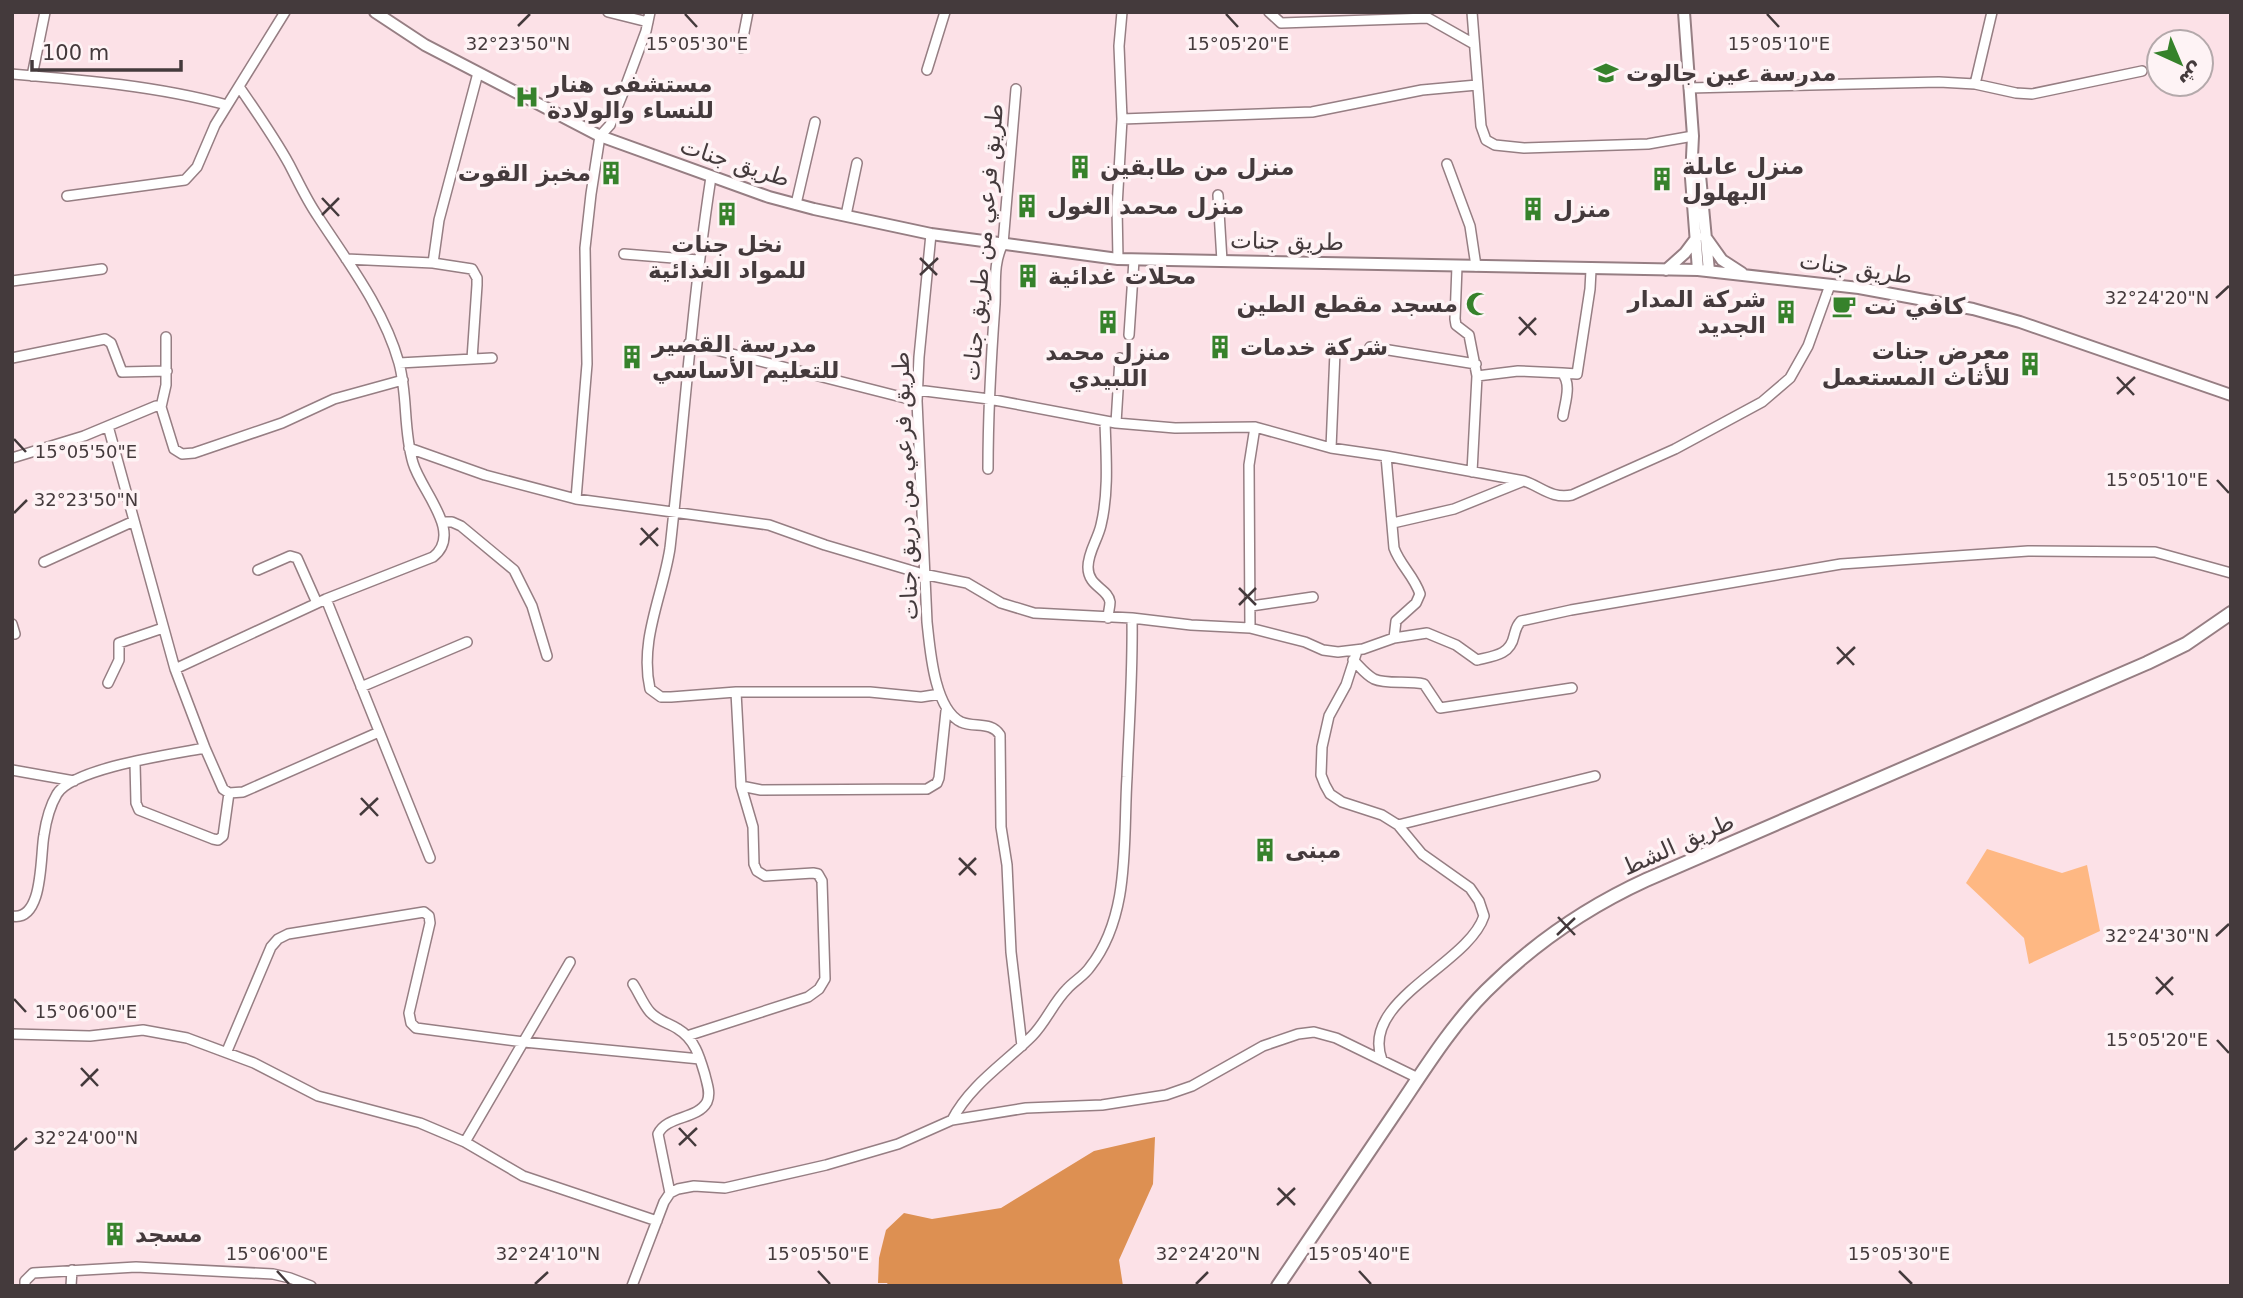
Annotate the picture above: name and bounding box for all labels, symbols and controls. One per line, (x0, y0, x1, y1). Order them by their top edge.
scale bar (32, 28, 180, 72)
north arrow (2145, 28, 2215, 98)
text: 32°23'50"N (466, 33, 570, 54)
text: 15°05'30"E (646, 33, 748, 54)
text: 15°05'20"E (1187, 33, 1289, 54)
text: 15°05'10"E (1728, 33, 1830, 54)
text: 100 m (42, 41, 109, 65)
text: ش (2174, 57, 2209, 92)
school or university icon: مدرسة عين جالوت (1592, 59, 1620, 87)
place label: مدرسة عين جالوت (1626, 60, 1837, 87)
place label: مستشفى هنار للنساء والولادة (546, 71, 714, 124)
hospital icon: مستشفى هنار للنساء والولادة (513, 83, 541, 111)
street label: طريق فرعي من طريق جنات (958, 102, 1009, 382)
street label: طريق جنات (677, 132, 793, 193)
building icon: منزل من طابقين (1066, 153, 1094, 181)
place label: منزل عاىلة البهلول (1682, 153, 1804, 206)
place label: منزل من طابقين (1100, 154, 1294, 181)
building icon: مخبز القوت (597, 159, 625, 187)
place label: مخبز القوت (458, 160, 591, 187)
building icon: منزل عاىلة البهلول (1648, 165, 1676, 193)
building icon: منزل محمد الغول (1013, 192, 1041, 220)
place label: منزل محمد الغول (1047, 193, 1244, 220)
building icon: منزل (1519, 195, 1547, 223)
place label: منزل (1553, 196, 1611, 223)
building icon: نخل جنات للمواد الغذائية (713, 200, 741, 228)
street label: طريق جنات (1230, 227, 1344, 256)
place label: نخل جنات للمواد الغذائية (648, 231, 806, 284)
street label: طريق جنات (1798, 247, 1914, 290)
building icon: محلات غدائية (1014, 262, 1042, 290)
place label: محلات غدائية (1048, 263, 1196, 289)
place label: شركة المدار الجديد (1626, 286, 1766, 338)
text: 32°24'20"N (2105, 287, 2209, 308)
mosque icon: مسجد مقطع الطين (1464, 290, 1492, 318)
place label: مسجد مقطع الطين (1237, 291, 1458, 318)
cafe icon: كافي نت (1830, 292, 1858, 320)
place label: كافي نت (1864, 293, 1966, 320)
building icon: شركة المدار الجديد (1772, 298, 1800, 326)
building icon: منزل محمد اللبيدي (1094, 308, 1122, 336)
place label: مدرسة القصير للتعليم الأساسي (651, 331, 839, 384)
building icon: شركة خدمات (1206, 333, 1234, 361)
place label: شركة خدمات (1240, 334, 1388, 361)
place label: معرض جنات للأثاث المستعمل (1822, 338, 2010, 390)
place label: منزل محمد اللبيدي (1045, 339, 1171, 392)
building icon: مدرسة القصير للتعليم الأساسي (618, 343, 646, 371)
building icon: معرض جنات للأثاث المستعمل (2016, 350, 2044, 378)
street label: طريق فرعي من دريق جنات (887, 351, 924, 621)
text: 15°05'50"E (35, 441, 137, 462)
text: 15°05'10"E (2106, 469, 2208, 490)
text: 32°23'50"N (34, 489, 138, 510)
street label: طريق الشط (1618, 808, 1738, 881)
building icon: مبنى (1251, 836, 1279, 864)
place label: مبنى (1285, 837, 1341, 863)
text: 32°24'30"N (2105, 925, 2209, 946)
text: 15°06'00"E (35, 1001, 137, 1022)
text: 15°05'20"E (2106, 1029, 2208, 1050)
text: 32°24'00"N (34, 1127, 138, 1148)
building icon: مسجد (101, 1220, 129, 1248)
place label: مسجد (135, 1221, 203, 1247)
text: 15°06'00"E (226, 1243, 328, 1264)
text: 32°24'10"N (496, 1243, 600, 1264)
text: 15°05'50"E (767, 1243, 869, 1264)
text: 32°24'20"N (1156, 1243, 1260, 1264)
text: 15°05'40"E (1308, 1243, 1410, 1264)
text: 15°05'30"E (1848, 1243, 1950, 1264)

